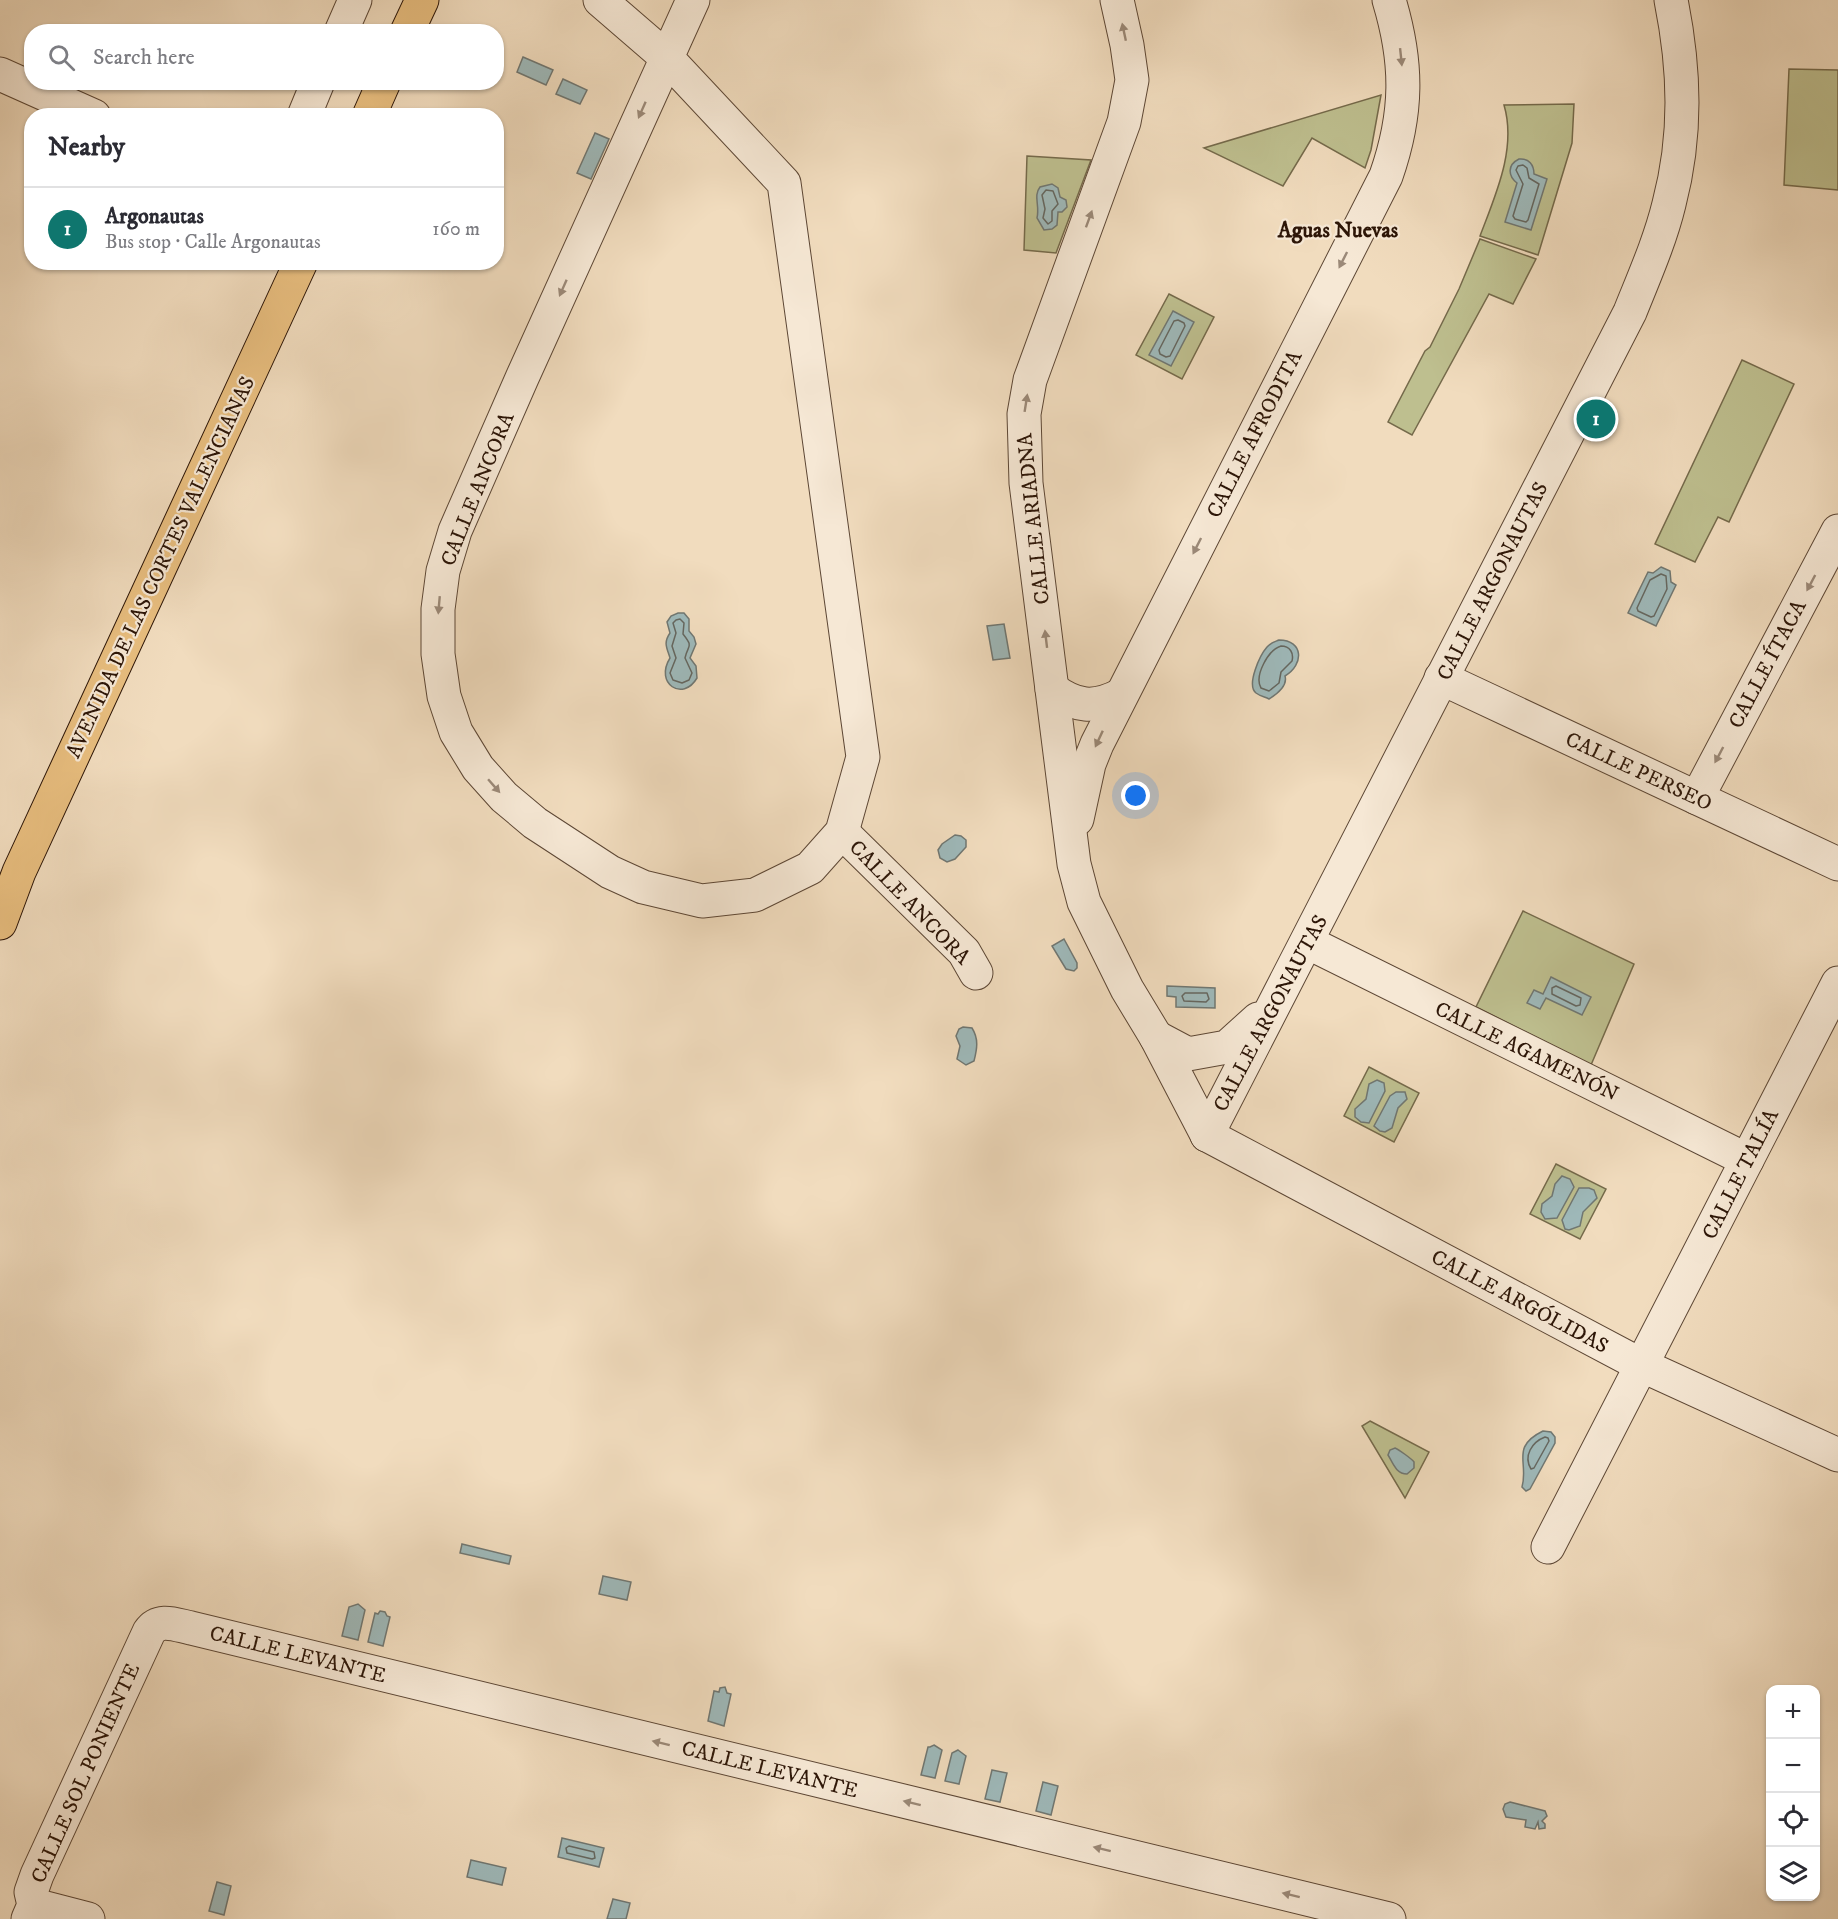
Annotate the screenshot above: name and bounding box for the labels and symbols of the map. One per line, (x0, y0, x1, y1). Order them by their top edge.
one-way arrow (1119, 22, 1128, 41)
one-way arrow (1396, 48, 1406, 67)
one-way arrow (637, 101, 647, 119)
one-way arrow (1084, 210, 1094, 228)
district label: Aguas Nuevas (1277, 217, 1399, 244)
one-way arrow (1338, 252, 1347, 269)
one-way arrow (557, 279, 567, 297)
street label: CALLE AFRODITA (1201, 346, 1309, 523)
street label: AVENIDA DE LAS CORTES VALENCIANAS (61, 372, 261, 762)
one-way arrow (1021, 394, 1030, 413)
pin: 1 (1576, 396, 1616, 442)
street label: CALLE ANCORA (435, 408, 521, 570)
street label: CALLE ARIADNA (1012, 431, 1056, 606)
street label: CALLE ARGONAUTAS (1432, 478, 1554, 685)
one-way arrow (1192, 538, 1202, 555)
one-way arrow (1806, 575, 1816, 592)
street label: CALLE ÍTACA (1721, 594, 1813, 733)
one-way arrow (434, 596, 444, 615)
one-way arrow (1041, 629, 1050, 648)
street label: CALLE PERSEO (1561, 727, 1716, 817)
one-way arrow (1095, 730, 1105, 748)
one-way arrow (1714, 747, 1724, 764)
one-way arrow (487, 778, 500, 793)
your location (1121, 781, 1150, 810)
street label: CALLE ANCORA (843, 835, 976, 971)
street label: CALLE ARGONAUTAS (1208, 911, 1334, 1116)
street label: CALLE AGAMENÓN (1430, 994, 1624, 1108)
street label: CALLE TALÍA (1695, 1103, 1785, 1244)
street label: CALLE ARGÓLIDAS (1426, 1242, 1614, 1360)
street label: CALLE LEVANTE (207, 1620, 389, 1689)
street label: CALLE SOL PONIENTE (26, 1659, 146, 1887)
street label: CALLE LEVANTE (679, 1735, 861, 1804)
one-way arrow (652, 1737, 671, 1747)
one-way arrow (903, 1798, 921, 1808)
one-way arrow (1092, 1844, 1111, 1854)
one-way arrow (1282, 1890, 1300, 1900)

